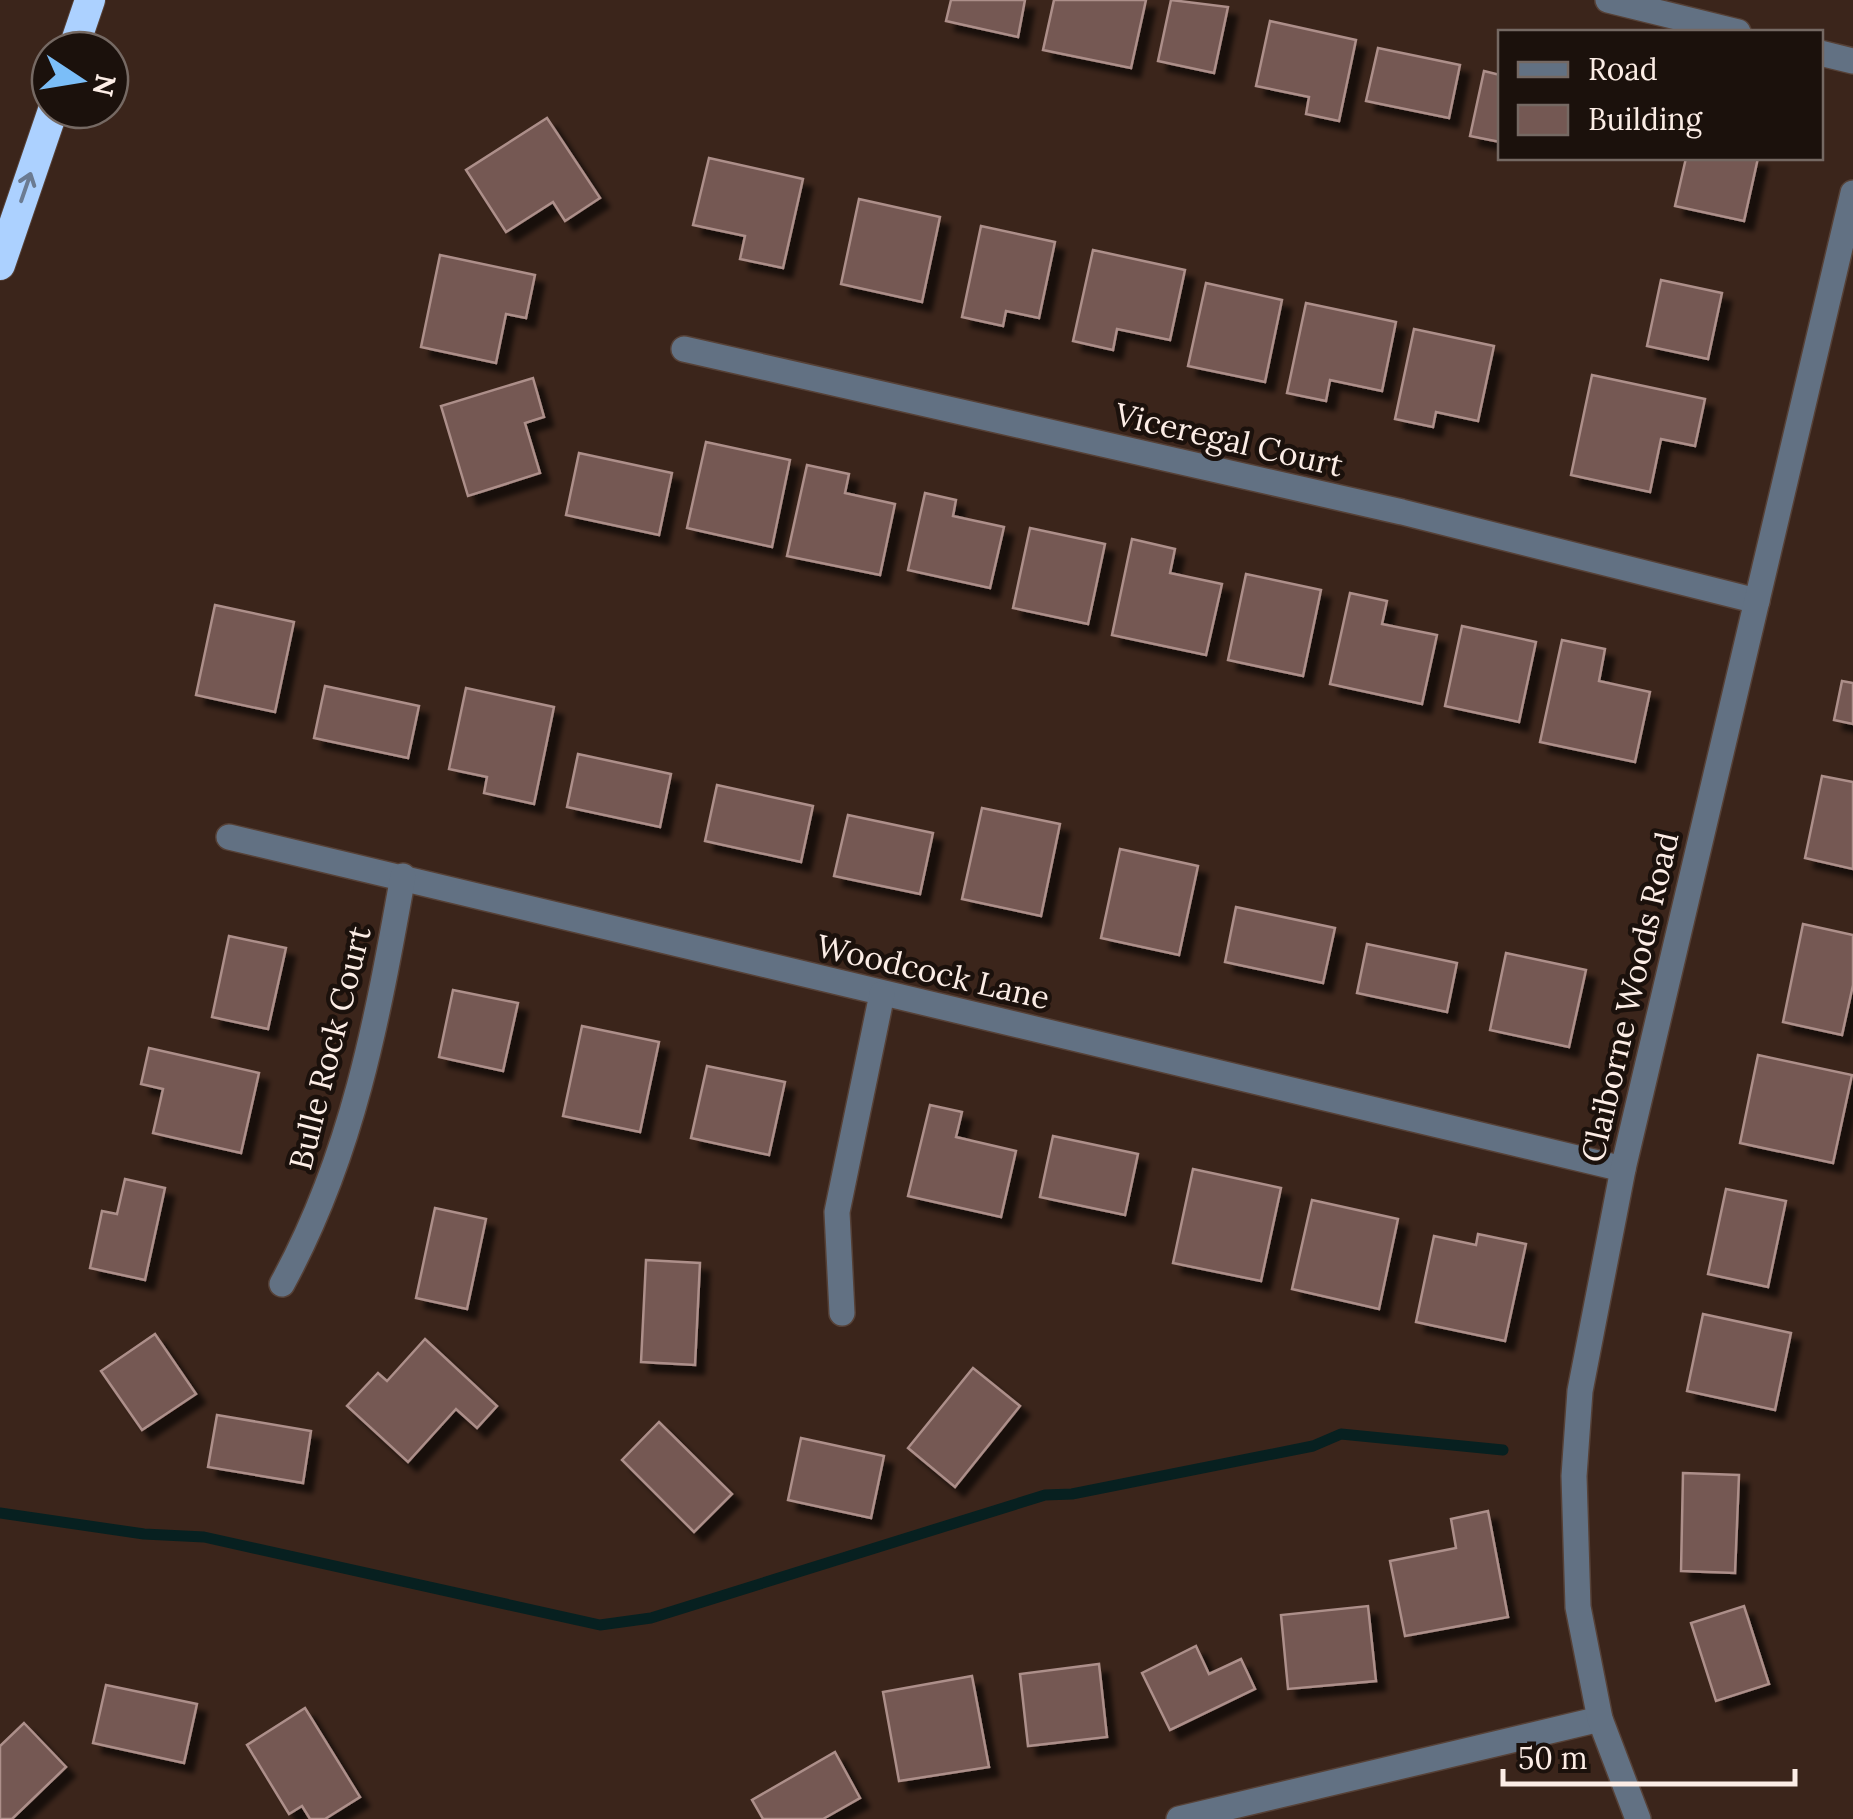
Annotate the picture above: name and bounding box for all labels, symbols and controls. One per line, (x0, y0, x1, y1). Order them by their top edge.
north arrow (30, 30, 130, 130)
legend (1498, 30, 1823, 160)
text: Road (1588, 50, 1658, 88)
text: N (85, 71, 124, 100)
text: Building (1588, 100, 1704, 139)
one-way arrow (19, 172, 37, 204)
street label: Viceregal Court (1110, 393, 1348, 486)
street label: Claiborne Woods Road (1572, 828, 1687, 1166)
street label: Bulle Rock Court (279, 921, 380, 1174)
street label: Woodcock Lane (813, 925, 1054, 1018)
scale bar (1503, 1724, 1796, 1786)
text: 50 m (1518, 1739, 1588, 1777)

